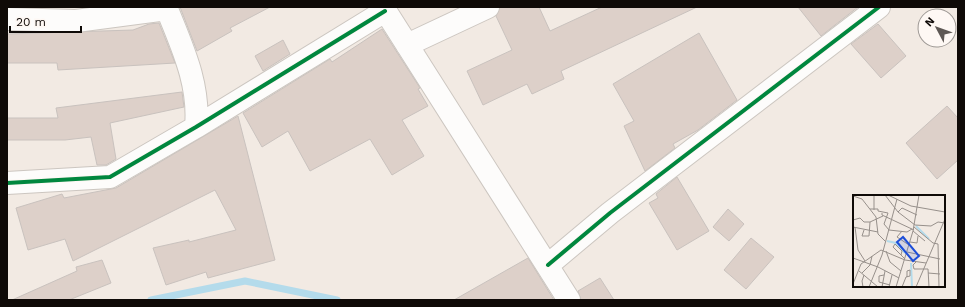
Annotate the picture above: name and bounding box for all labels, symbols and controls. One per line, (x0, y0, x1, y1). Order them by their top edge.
scale bar (10, 8, 81, 34)
north arrow (917, 8, 957, 48)
text: N (922, 14, 937, 29)
text: 20 m (16, 15, 46, 29)
inset map (853, 195, 945, 287)

